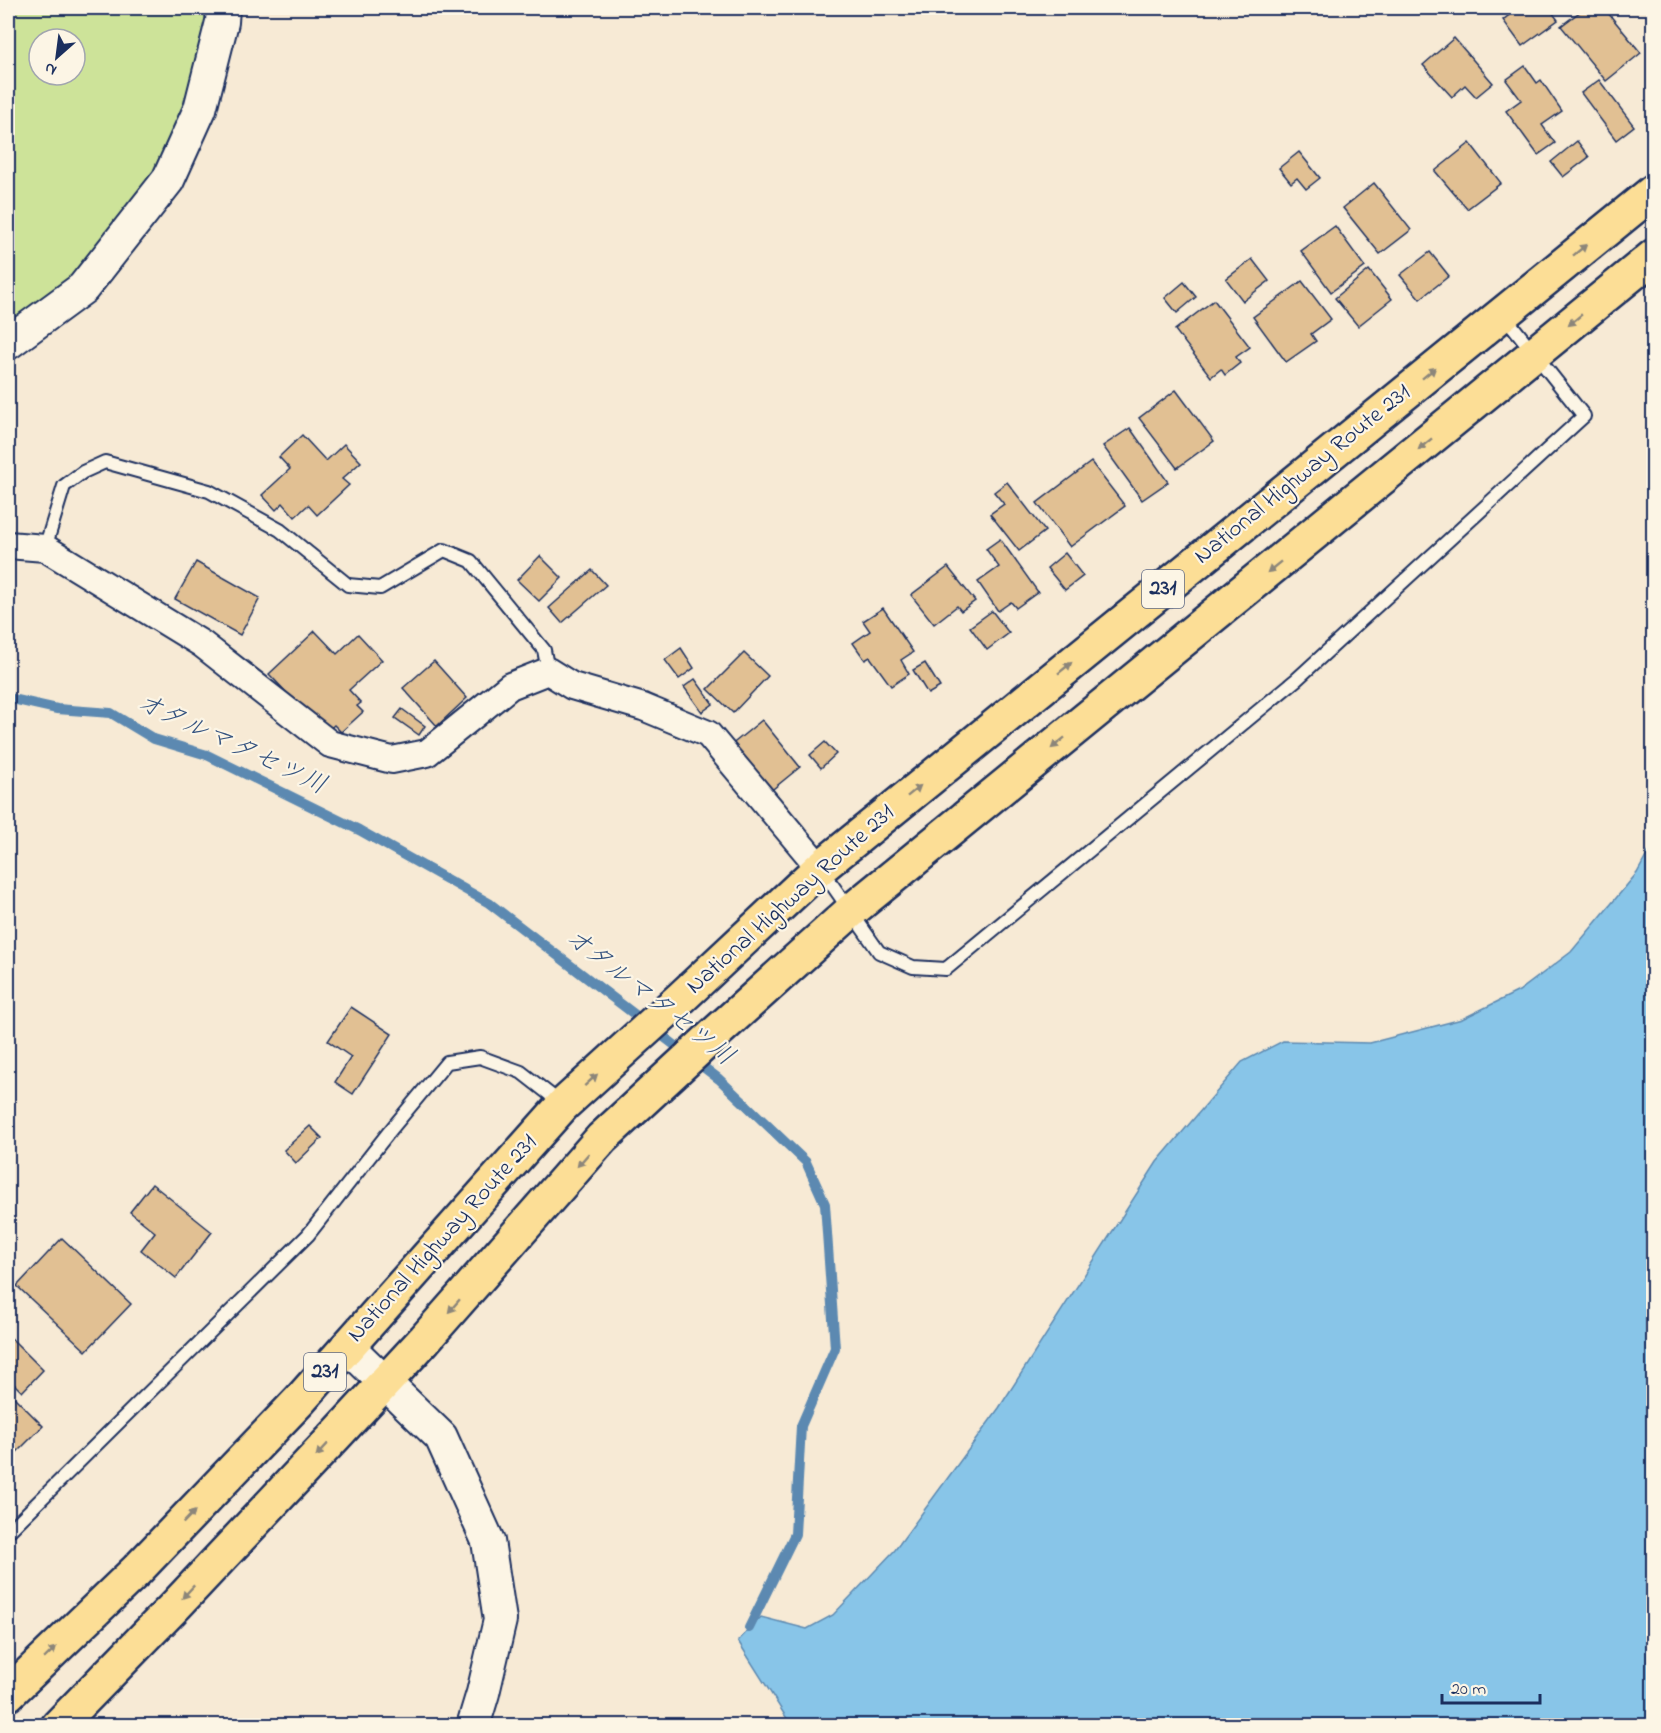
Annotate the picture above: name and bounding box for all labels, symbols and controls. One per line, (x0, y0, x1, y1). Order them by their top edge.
north arrow (27, 27, 87, 87)
text: N (40, 55, 61, 82)
one-way arrow (1572, 244, 1588, 257)
one-way arrow (1567, 313, 1583, 326)
one-way arrow (1421, 367, 1437, 380)
street label: National Highway Route 231 (1187, 376, 1420, 574)
one-way arrow (1417, 438, 1433, 451)
one-way arrow (1266, 561, 1282, 574)
road number: 231 (1142, 570, 1184, 608)
one-way arrow (1058, 663, 1073, 675)
water label: オタルマタセツ川 (129, 684, 333, 806)
one-way arrow (1050, 737, 1065, 749)
one-way arrow (906, 785, 922, 798)
street label: National Highway Route 231 (679, 796, 904, 1004)
water label: オタルマタセツ川 (556, 919, 742, 1077)
one-way arrow (583, 1074, 598, 1087)
street label: National Highway Route 231 (340, 1127, 547, 1352)
one-way arrow (577, 1152, 590, 1167)
one-way arrow (448, 1298, 461, 1313)
road number: 231 (304, 1353, 346, 1391)
one-way arrow (316, 1443, 330, 1457)
one-way arrow (181, 1510, 195, 1524)
one-way arrow (182, 1584, 196, 1598)
one-way arrow (42, 1647, 56, 1661)
scale bar (1442, 1667, 1540, 1705)
text: 20 m (1451, 1677, 1486, 1703)

